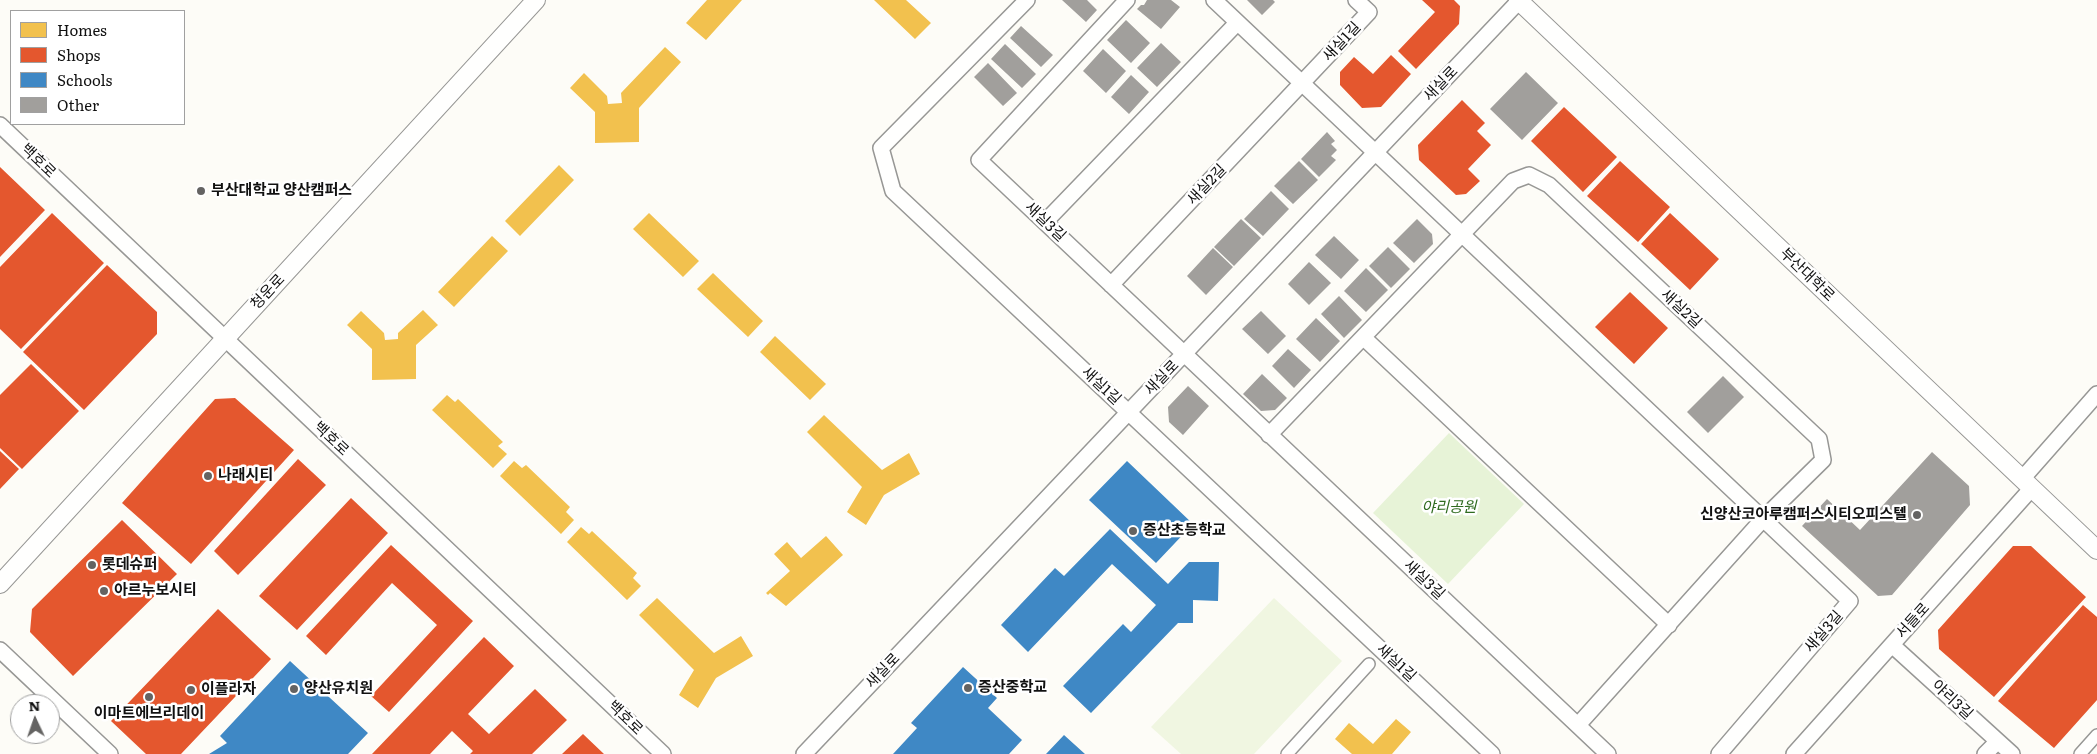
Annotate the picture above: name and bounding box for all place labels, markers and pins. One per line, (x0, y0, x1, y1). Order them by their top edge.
place label: 부산대학교 양산캠퍼스 (211, 182, 352, 200)
marker: 부산대학교 양산캠퍼스 (195, 185, 207, 197)
place label: 나래시티 (218, 467, 273, 485)
marker: 나래시티 (202, 470, 214, 482)
place label: 신양산코아루캠퍼스시티오피스텔 (1700, 506, 1907, 524)
marker: 신양산코아루캠퍼스시티오피스텔 (1911, 509, 1923, 521)
place label: 증산초등학교 (1143, 522, 1226, 540)
marker: 증산초등학교 (1127, 525, 1139, 537)
place label: 롯데슈퍼 (102, 556, 157, 574)
marker: 롯데슈퍼 (86, 559, 98, 571)
place label: 아르누보시티 (114, 582, 197, 600)
marker: 아르누보시티 (98, 585, 110, 597)
place label: 증산중학교 (978, 679, 1047, 697)
place label: 양산유치원 (304, 680, 373, 698)
place label: 이플라자 (201, 681, 256, 699)
marker: 증산중학교 (962, 682, 974, 694)
marker: 양산유치원 (288, 683, 300, 695)
marker: 이플라자 (185, 684, 197, 696)
marker: 이마트에브리데이 (143, 691, 155, 703)
place label: 이마트에브리데이 (94, 705, 204, 723)

